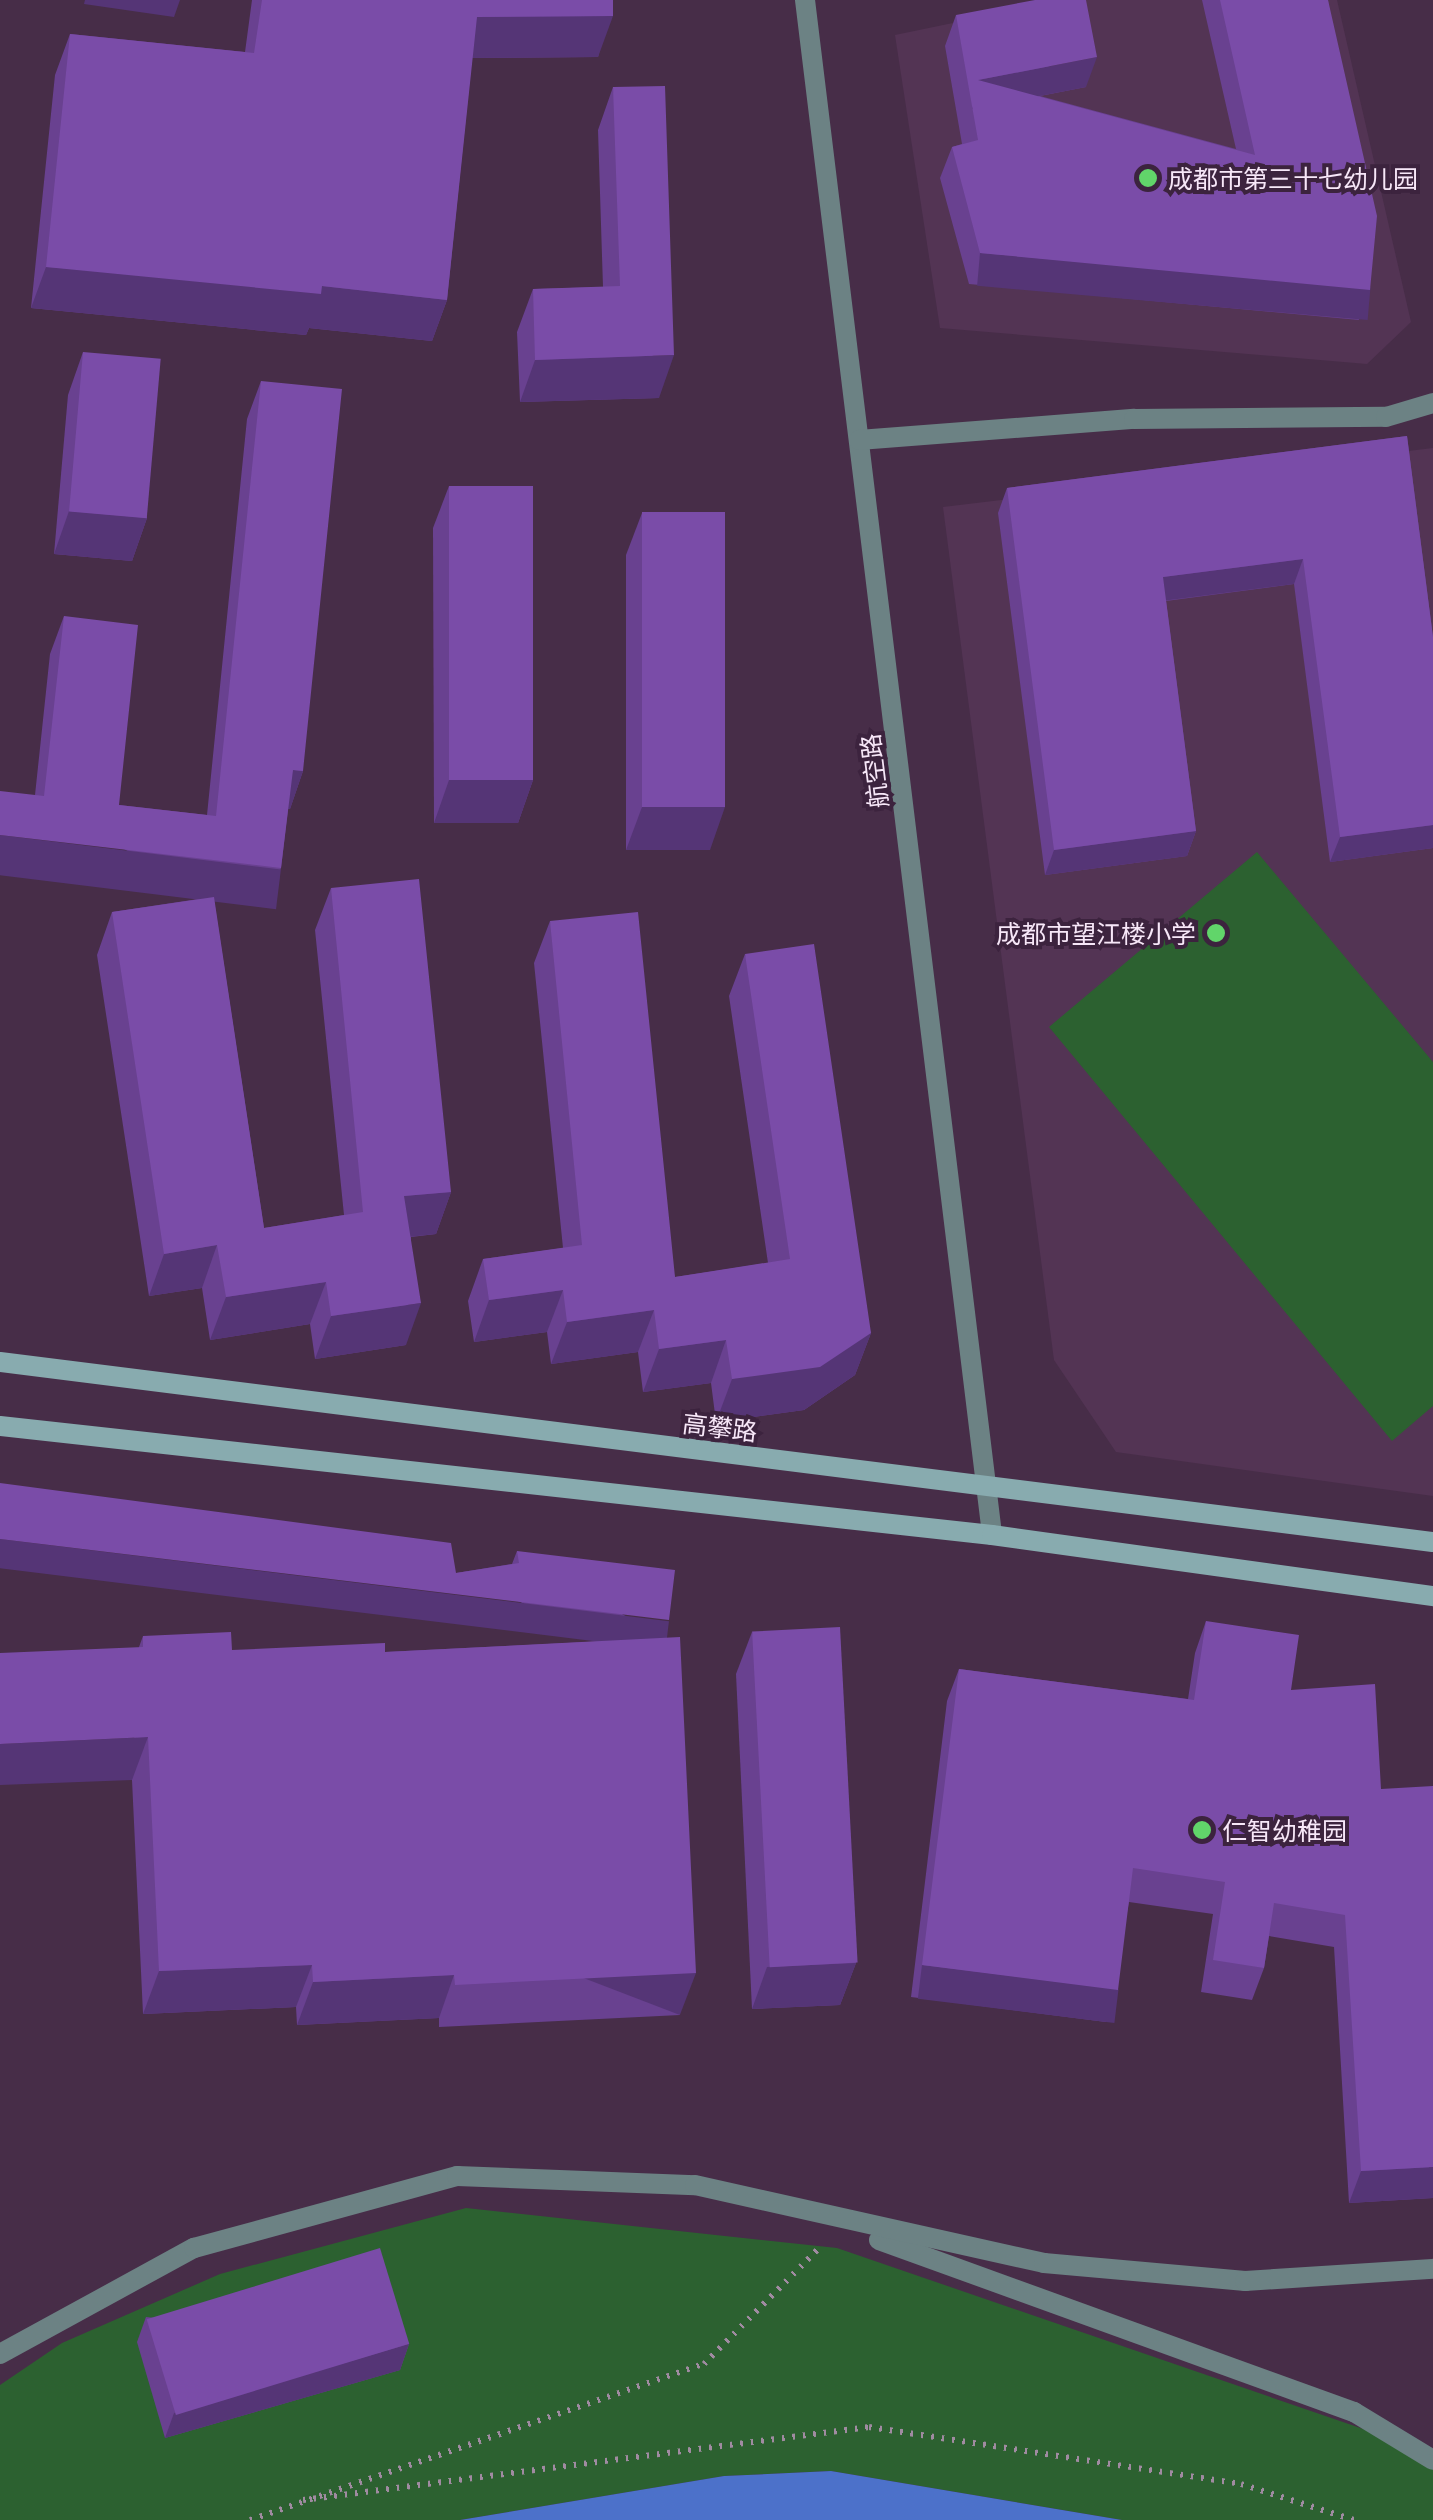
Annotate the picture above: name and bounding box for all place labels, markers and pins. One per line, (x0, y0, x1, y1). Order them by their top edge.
place label: 成都市第三十七幼儿园 (1168, 163, 1418, 193)
marker: 成都市第三十七幼儿园 (1137, 167, 1159, 189)
place label: 成都市望江楼小学 (996, 918, 1196, 948)
marker: 成都市望江楼小学 (1205, 922, 1227, 944)
place label: 仁智幼稚园 (1222, 1815, 1347, 1845)
marker: 仁智幼稚园 (1191, 1819, 1213, 1841)

